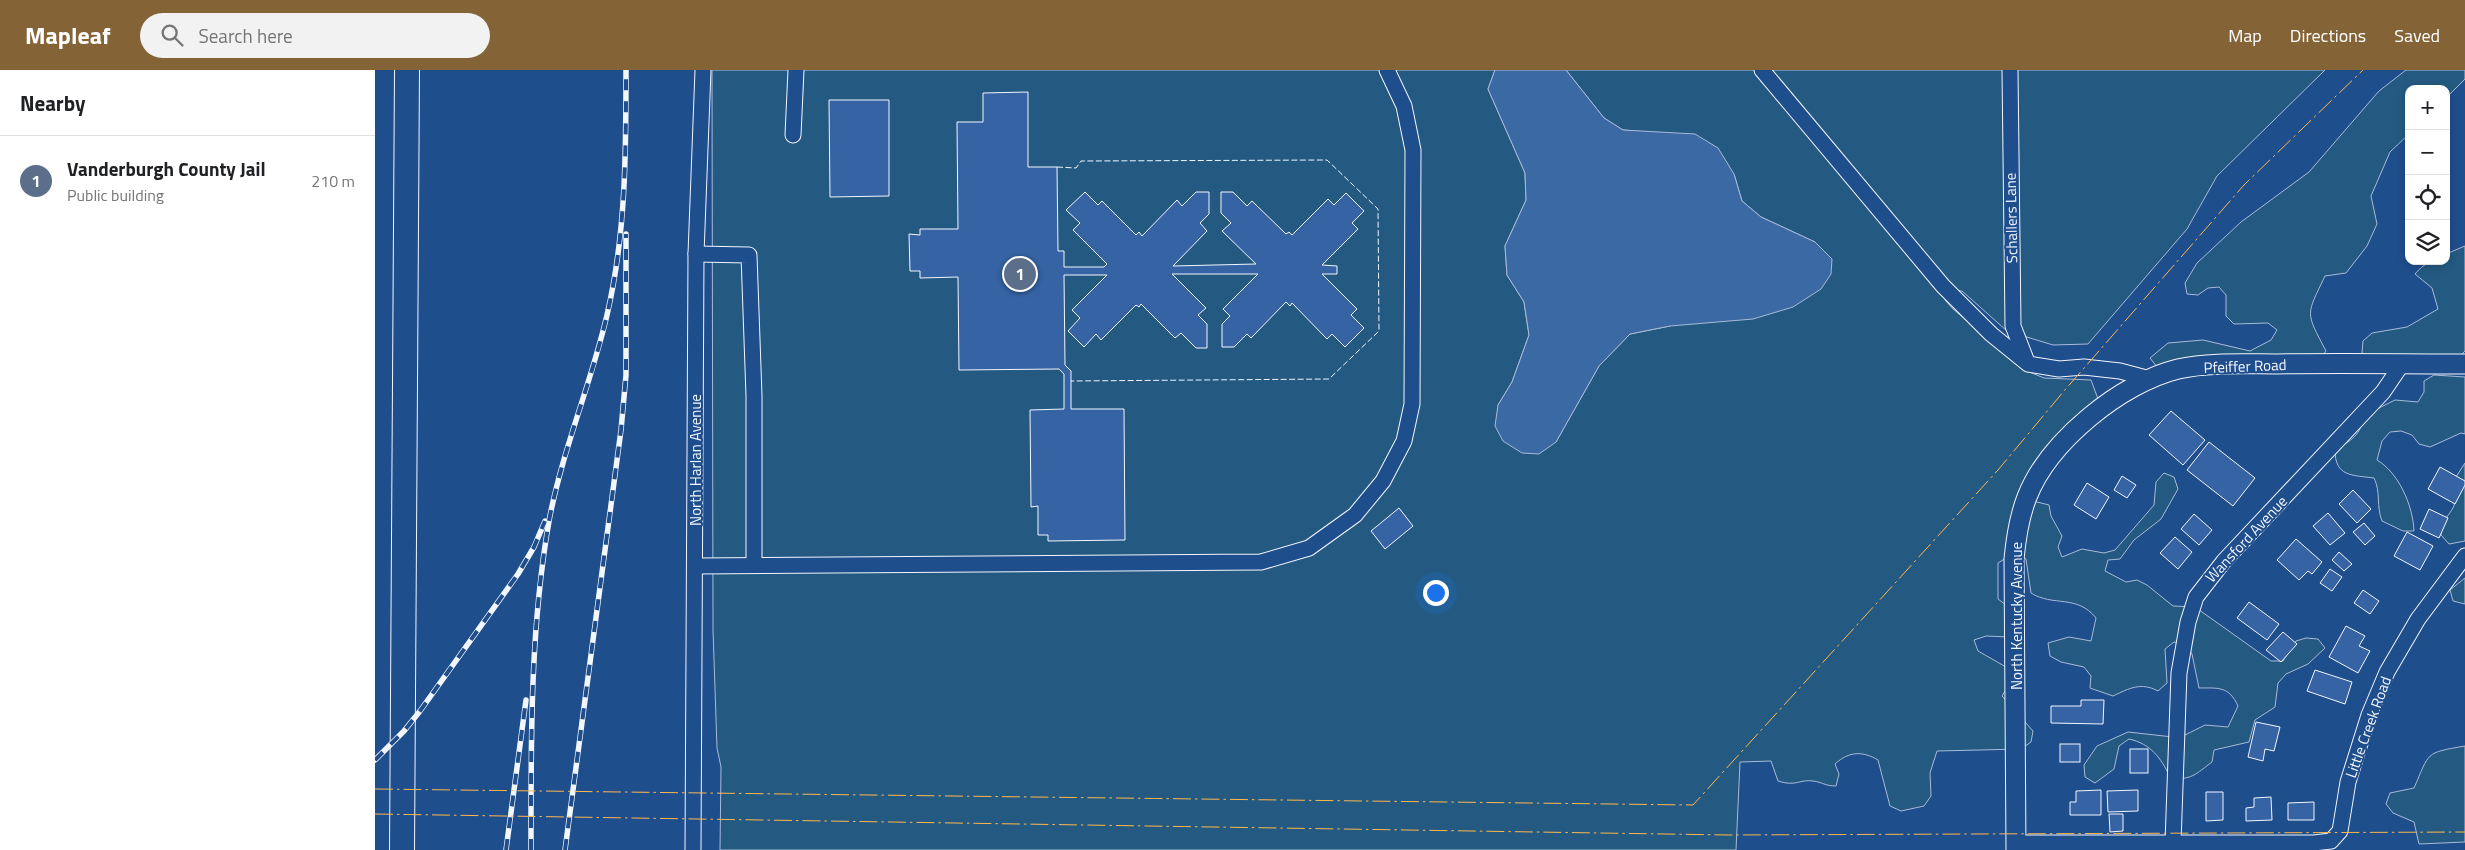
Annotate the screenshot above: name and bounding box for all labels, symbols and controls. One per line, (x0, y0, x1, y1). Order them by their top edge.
search box (140, 13, 490, 58)
text: Mapleaf (25, 17, 110, 53)
icon: search (158, 21, 186, 49)
text: Search here (198, 21, 293, 50)
text: Map (2228, 22, 2262, 49)
text: Directions (2290, 22, 2366, 49)
text: Saved (2394, 22, 2440, 49)
map controls (2405, 85, 2450, 265)
button: + (2405, 85, 2450, 130)
text: Nearby (20, 87, 85, 119)
button: − (2405, 130, 2450, 175)
text: Vanderburgh County Jail (67, 154, 266, 183)
text: 1 (32, 169, 40, 193)
text: 210 m (311, 169, 355, 193)
street label: Schallers Lane (1999, 173, 2023, 263)
button: locate (2405, 175, 2450, 220)
text: Public building (67, 183, 164, 207)
button: layers (2405, 220, 2450, 265)
pin: 1 (1004, 255, 1036, 293)
street label: Pfeiffer Road (2203, 353, 2287, 379)
street label: North Harlan Avenue (684, 394, 707, 526)
street label: Wansford Avenue (2200, 490, 2292, 588)
street label: North Kentucky Avenue (2005, 542, 2028, 690)
your location (1423, 580, 1449, 606)
street label: Little Creek Road (2339, 673, 2397, 781)

